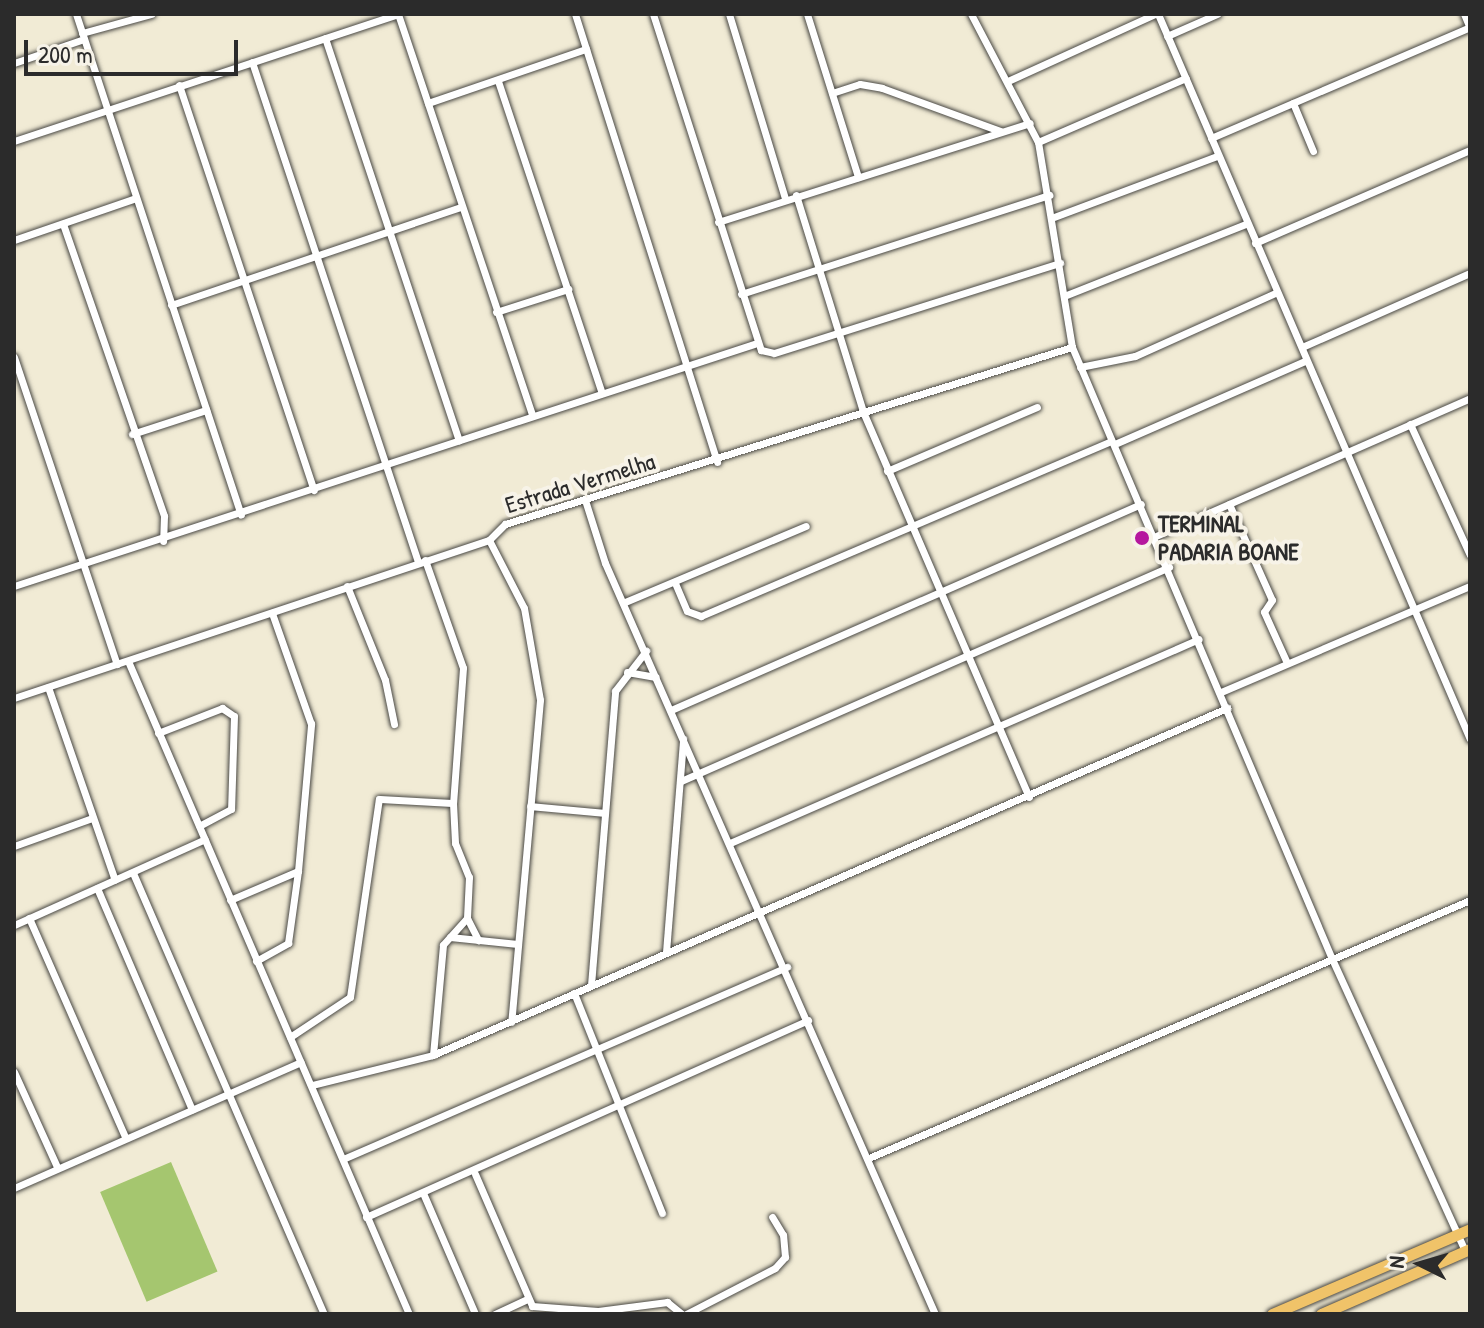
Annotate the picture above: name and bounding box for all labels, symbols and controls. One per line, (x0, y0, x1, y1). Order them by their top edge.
scale bar (28, 24, 242, 74)
text: 200 m (38, 38, 93, 70)
street label: Estrada Vermelha (502, 447, 658, 519)
place label: TERMINAL PADARIA BOANE (1158, 510, 1299, 566)
marker: TERMINAL PADARIA BOANE (1133, 529, 1151, 547)
north arrow (1380, 1224, 1460, 1304)
text: N (1381, 1255, 1412, 1269)

